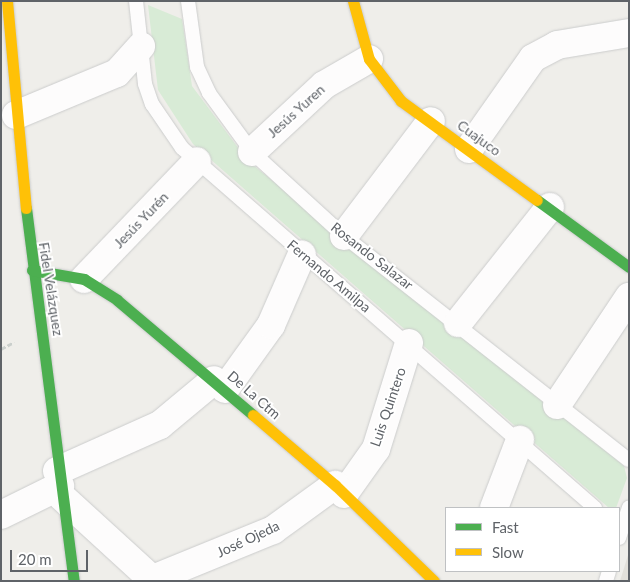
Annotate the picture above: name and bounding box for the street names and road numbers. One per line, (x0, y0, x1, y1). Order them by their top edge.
street label: Jesús Yuren (264, 81, 328, 141)
street label: Cuajuco (454, 117, 504, 159)
street label: Jesús Yurén (110, 188, 172, 252)
street label: Rosando Salazar (328, 219, 416, 293)
street label: Fernando Amilpa (284, 236, 374, 316)
street label: Fidel Velázquez (35, 241, 67, 337)
street label: Luis Quintero (367, 365, 409, 449)
street label: De La Ctm (224, 367, 284, 423)
street label: José Ojeda (214, 517, 282, 561)

